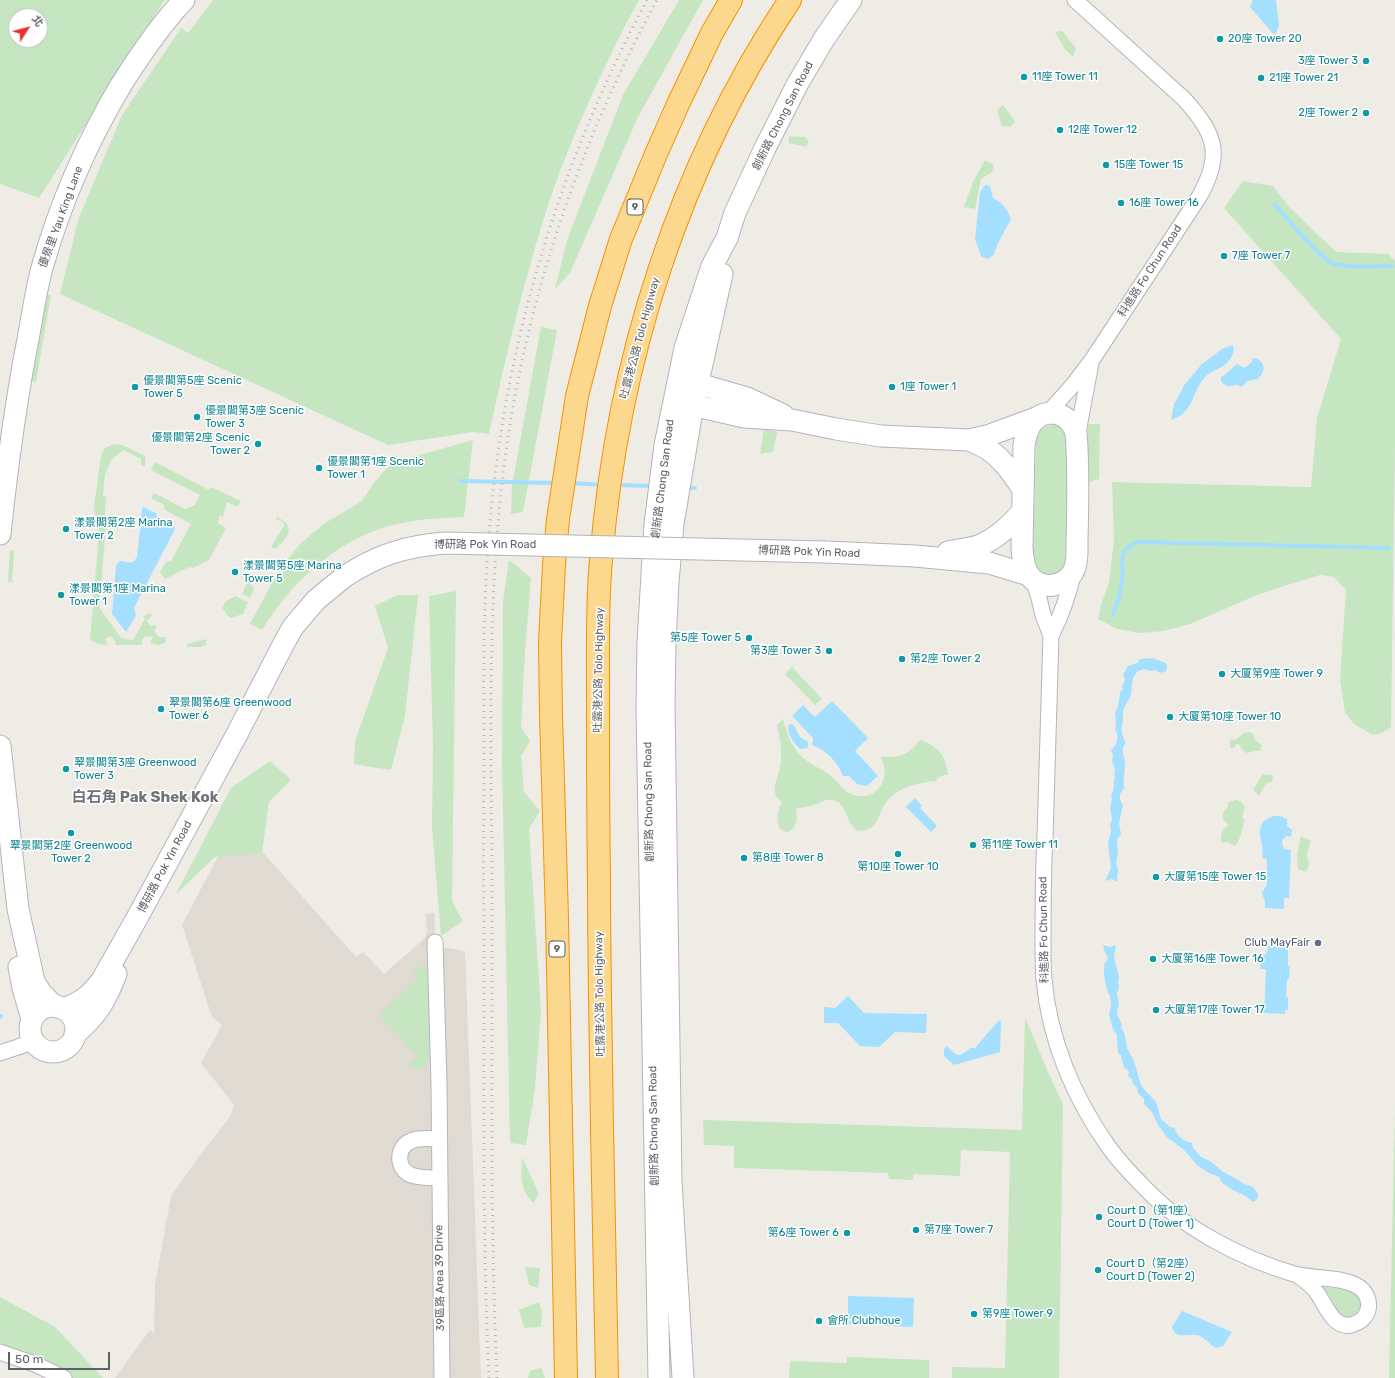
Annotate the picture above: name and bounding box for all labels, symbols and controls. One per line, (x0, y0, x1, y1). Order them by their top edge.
north arrow (8, 8, 48, 48)
text: 北 (29, 13, 46, 30)
place label: 20座 Tower 20 (1228, 32, 1302, 46)
marker: 20座 Tower 20 (1215, 34, 1225, 44)
place label: 3座 Tower 3 (1298, 54, 1358, 68)
marker: 3座 Tower 3 (1361, 56, 1371, 66)
street label: 創新路 Chong San Road (750, 59, 816, 173)
place label: 11座 Tower 11 (1032, 70, 1098, 84)
place label: 21座 Tower 21 (1269, 71, 1338, 85)
marker: 11座 Tower 11 (1019, 72, 1029, 82)
marker: 21座 Tower 21 (1256, 73, 1266, 83)
place label: 2座 Tower 2 (1298, 106, 1358, 120)
marker: 2座 Tower 2 (1361, 108, 1371, 118)
place label: 12座 Tower 12 (1068, 123, 1137, 137)
marker: 12座 Tower 12 (1055, 125, 1065, 135)
place label: 15座 Tower 15 (1114, 158, 1183, 172)
marker: 15座 Tower 15 (1101, 160, 1111, 170)
street label: 優景里 Yau King Lane (36, 164, 86, 270)
place label: 16座 Tower 16 (1129, 196, 1199, 210)
marker: 16座 Tower 16 (1116, 198, 1126, 208)
road number: 9 (627, 199, 643, 215)
street label: 科進路 Fo Chun Road (1115, 223, 1185, 319)
place label: 7座 Tower 7 (1232, 249, 1290, 263)
marker: 7座 Tower 7 (1219, 251, 1229, 261)
street label: 吐露港公路 Tolo Highway (617, 276, 663, 400)
place label: 優景閣第5座 Scenic Tower 5 (143, 374, 242, 400)
place label: 1座 Tower 1 (900, 380, 956, 394)
marker: 優景閣第5座 Scenic Tower 5 (130, 382, 140, 392)
marker: 1座 Tower 1 (887, 382, 897, 392)
place label: 優景閣第3座 Scenic Tower 3 (205, 404, 304, 430)
marker: 優景閣第3座 Scenic Tower 3 (192, 412, 202, 422)
street label: 創新路 Chong San Road (649, 418, 677, 540)
place label: 優景閣第2座 Scenic Tower 2 (151, 431, 250, 457)
marker: 優景閣第2座 Scenic Tower 2 (253, 439, 263, 449)
place label: 優景閣第1座 Scenic Tower 1 (327, 455, 424, 481)
marker: 優景閣第1座 Scenic Tower 1 (314, 463, 324, 473)
place label: 漾景閣第2座 Marina Tower 2 (74, 516, 173, 542)
marker: 漾景閣第2座 Marina Tower 2 (61, 524, 71, 534)
street label: 博研路 Pok Yin Road (434, 538, 536, 552)
street label: 博研路 Pok Yin Road (758, 544, 860, 560)
place label: 漾景閣第5座 Marina Tower 5 (243, 559, 342, 585)
marker: 漾景閣第5座 Marina Tower 5 (230, 567, 240, 577)
place label: 漾景閣第1座 Marina Tower 1 (69, 582, 166, 608)
marker: 漾景閣第1座 Marina Tower 1 (56, 590, 66, 600)
street label: 吐露港公路 Tolo Highway (591, 607, 607, 733)
place label: 第5座 Tower 5 (670, 631, 741, 645)
marker: 第5座 Tower 5 (744, 633, 754, 643)
place label: 第3座 Tower 3 (750, 644, 821, 658)
marker: 第3座 Tower 3 (824, 646, 834, 656)
place label: 第2座 Tower 2 (910, 652, 981, 666)
marker: 第2座 Tower 2 (897, 654, 907, 664)
place label: 大厦第9座 Tower 9 (1230, 667, 1323, 681)
marker: 大厦第9座 Tower 9 (1217, 669, 1227, 679)
place label: 翠景閣第6座 Greenwood Tower 6 (169, 696, 292, 722)
marker: 翠景閣第6座 Greenwood Tower 6 (156, 704, 166, 714)
place label: 大厦第10座 Tower 10 (1178, 710, 1281, 724)
marker: 大厦第10座 Tower 10 (1165, 712, 1175, 722)
street label: 創新路 Chong San Road (641, 742, 657, 862)
place label: 翠景閣第3座 Greenwood Tower 3 (74, 756, 197, 782)
marker: 翠景閣第3座 Greenwood Tower 3 (61, 764, 71, 774)
district label: 白石角 Pak Shek Kok (71, 789, 219, 807)
street label: 博研路 Pok Yin Road (135, 819, 195, 915)
marker: 翠景閣第2座 Greenwood Tower 2 (66, 828, 76, 838)
place label: 第11座 Tower 11 (981, 838, 1058, 852)
place label: 翠景閣第2座 Greenwood Tower 2 (10, 839, 132, 865)
marker: 第11座 Tower 11 (968, 840, 978, 850)
marker: 第10座 Tower 10 (893, 849, 903, 859)
place label: 第8座 Tower 8 (752, 851, 824, 865)
marker: 第8座 Tower 8 (739, 853, 749, 863)
place label: 第10座 Tower 10 (857, 860, 939, 874)
place label: 大厦第15座 Tower 15 (1164, 870, 1266, 884)
marker: 大厦第15座 Tower 15 (1151, 872, 1161, 882)
street label: 科進路 Fo Chun Road (1036, 876, 1052, 984)
street label: 吐露港公路 Tolo Highway (592, 931, 608, 1057)
place label: Club MayFair (1244, 936, 1310, 950)
marker: Club MayFair (1313, 938, 1323, 948)
road number: 9 (549, 941, 565, 957)
place label: 大厦第16座 Tower 16 (1161, 952, 1264, 966)
marker: 大厦第16座 Tower 16 (1148, 954, 1158, 964)
place label: 大厦第17座 Tower 17 (1164, 1003, 1265, 1017)
marker: 大厦第17座 Tower 17 (1151, 1005, 1161, 1015)
street label: 創新路 Chong San Road (646, 1066, 662, 1186)
place label: Court D（第1座） Court D (Tower 1) (1107, 1204, 1195, 1230)
marker: Court D（第1座） Court D (Tower 1) (1094, 1212, 1104, 1222)
place label: 第7座 Tower 7 (924, 1223, 993, 1237)
street label: 39區路 Area 39 Drive (432, 1225, 448, 1331)
marker: 第7座 Tower 7 (911, 1225, 921, 1235)
place label: 第6座 Tower 6 (768, 1226, 839, 1240)
marker: 第6座 Tower 6 (842, 1228, 852, 1238)
place label: Court D（第2座） Court D (Tower 2) (1106, 1257, 1195, 1283)
marker: Court D（第2座） Court D (Tower 2) (1093, 1265, 1103, 1275)
place label: 第9座 Tower 9 (982, 1307, 1053, 1321)
marker: 第9座 Tower 9 (969, 1309, 979, 1319)
place label: 會所 Clubhoue (827, 1314, 901, 1328)
marker: 會所 Clubhoue (814, 1316, 824, 1326)
scale bar (10, 1344, 112, 1370)
text: 50 m (15, 1352, 43, 1366)

